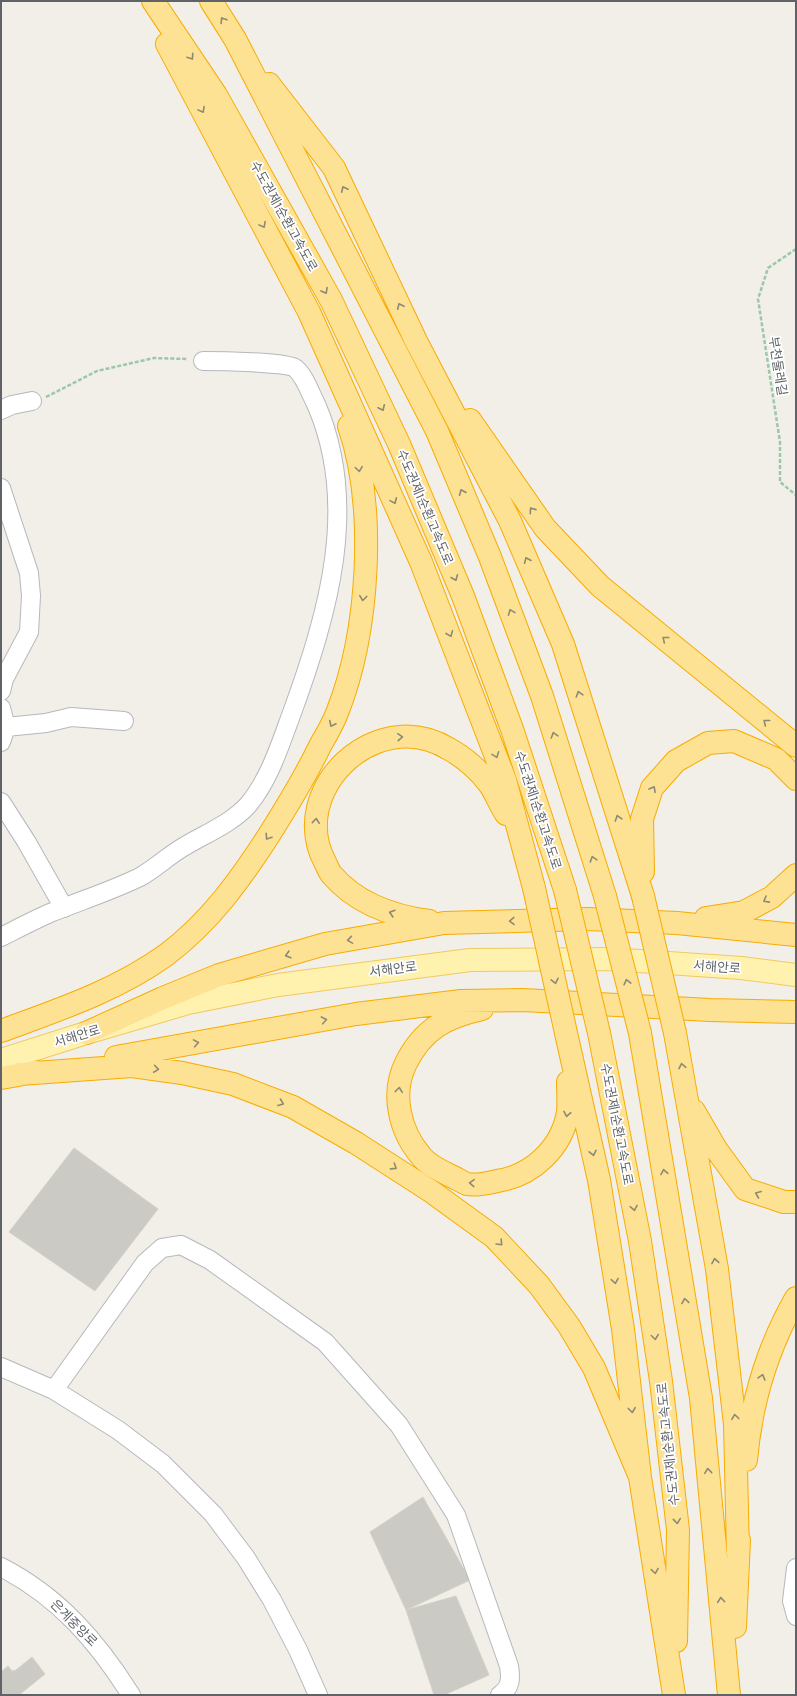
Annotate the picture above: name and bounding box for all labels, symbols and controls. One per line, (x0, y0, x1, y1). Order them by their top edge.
one-way arrow (220, 17, 228, 24)
one-way arrow (186, 53, 194, 60)
one-way arrow (197, 105, 205, 113)
street label: 수도권제1순환고속도로 (247, 158, 321, 274)
one-way arrow (341, 185, 349, 193)
one-way arrow (258, 220, 266, 228)
one-way arrow (321, 287, 328, 294)
one-way arrow (397, 303, 405, 310)
street label: 부천둘레길 (766, 335, 790, 397)
one-way arrow (377, 403, 385, 411)
street label: 수도권제1순환고속도로 (394, 447, 456, 567)
one-way arrow (354, 466, 363, 472)
one-way arrow (459, 488, 467, 496)
one-way arrow (389, 496, 397, 504)
one-way arrow (529, 507, 537, 514)
one-way arrow (524, 557, 532, 565)
one-way arrow (451, 575, 459, 582)
one-way arrow (358, 595, 367, 601)
one-way arrow (507, 609, 515, 616)
one-way arrow (445, 630, 453, 637)
one-way arrow (663, 637, 670, 644)
one-way arrow (575, 691, 584, 698)
one-way arrow (329, 719, 336, 727)
one-way arrow (763, 719, 770, 726)
one-way arrow (550, 731, 559, 738)
one-way arrow (397, 732, 403, 741)
street label: 수도권제1순환고속도로 (512, 749, 564, 871)
one-way arrow (491, 752, 499, 759)
one-way arrow (648, 786, 656, 793)
one-way arrow (614, 815, 623, 822)
one-way arrow (311, 818, 320, 824)
one-way arrow (265, 833, 272, 840)
one-way arrow (590, 855, 598, 862)
one-way arrow (763, 895, 771, 902)
one-way arrow (389, 909, 396, 918)
one-way arrow (509, 917, 515, 926)
one-way arrow (347, 935, 353, 943)
one-way arrow (284, 950, 291, 959)
street label: 서해안로 (693, 958, 741, 976)
street label: 서해안로 (368, 959, 418, 979)
one-way arrow (550, 978, 558, 984)
one-way arrow (623, 979, 632, 986)
one-way arrow (321, 1017, 327, 1025)
street label: 서해안로 (52, 1022, 102, 1050)
one-way arrow (193, 1040, 199, 1048)
street label: 수도권제1순환고속도로 (598, 1062, 636, 1186)
one-way arrow (678, 1063, 686, 1069)
one-way arrow (153, 1064, 159, 1073)
one-way arrow (394, 1087, 403, 1093)
one-way arrow (278, 1098, 285, 1106)
one-way arrow (563, 1110, 571, 1117)
one-way arrow (588, 1150, 596, 1156)
one-way arrow (390, 1163, 397, 1170)
one-way arrow (660, 1169, 669, 1175)
one-way arrow (469, 1179, 475, 1187)
one-way arrow (755, 1191, 763, 1199)
one-way arrow (629, 1205, 637, 1212)
one-way arrow (495, 1238, 502, 1246)
one-way arrow (711, 1258, 720, 1264)
one-way arrow (610, 1278, 619, 1284)
one-way arrow (682, 1297, 690, 1304)
one-way arrow (650, 1334, 659, 1340)
one-way arrow (757, 1374, 766, 1381)
street label: 수도권제1순환고속도로 (654, 1382, 682, 1506)
one-way arrow (628, 1407, 637, 1413)
one-way arrow (730, 1414, 739, 1420)
one-way arrow (704, 1468, 713, 1474)
one-way arrow (672, 1518, 681, 1524)
one-way arrow (650, 1568, 659, 1574)
street label: 은계중앙로 (48, 1597, 100, 1649)
one-way arrow (716, 1597, 725, 1603)

